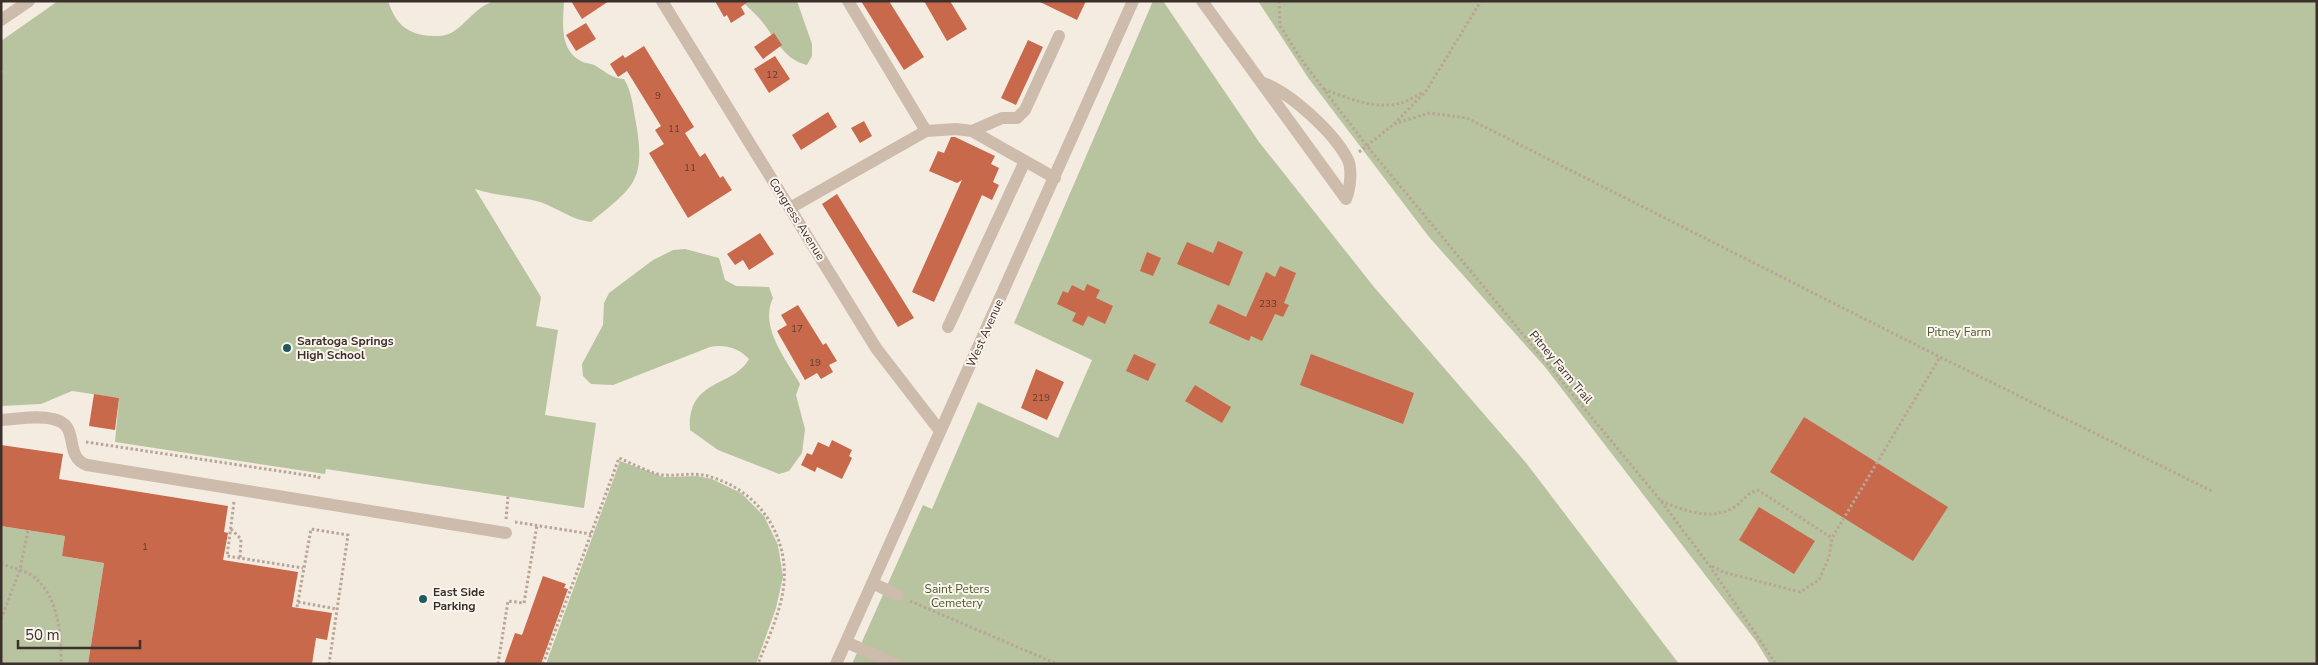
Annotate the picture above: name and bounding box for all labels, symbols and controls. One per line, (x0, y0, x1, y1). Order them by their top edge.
house number: 12 (766, 68, 778, 82)
house number: 9 (655, 89, 661, 103)
house number: 11 (668, 122, 680, 136)
house number: 11 (684, 161, 696, 175)
street label: Congress Avenue (765, 175, 829, 263)
street label: West Avenue (963, 297, 1007, 369)
house number: 233 (1259, 297, 1277, 311)
house number: 17 (791, 322, 803, 336)
park label: Pitney Farm (1927, 324, 1991, 340)
street label: Pitney Farm Trail (1526, 327, 1597, 407)
place label: Saratoga Springs High School (297, 333, 394, 363)
marker: Saratoga Springs High School (281, 342, 293, 354)
house number: 19 (809, 356, 821, 370)
house number: 219 (1032, 391, 1050, 405)
house number: 1 (142, 540, 148, 554)
park label: Saint Peters Cemetery (925, 581, 990, 611)
place label: East Side Parking (433, 584, 485, 614)
marker: East Side Parking (417, 593, 429, 605)
scale bar (18, 618, 140, 650)
text: 50 m (25, 625, 60, 645)

